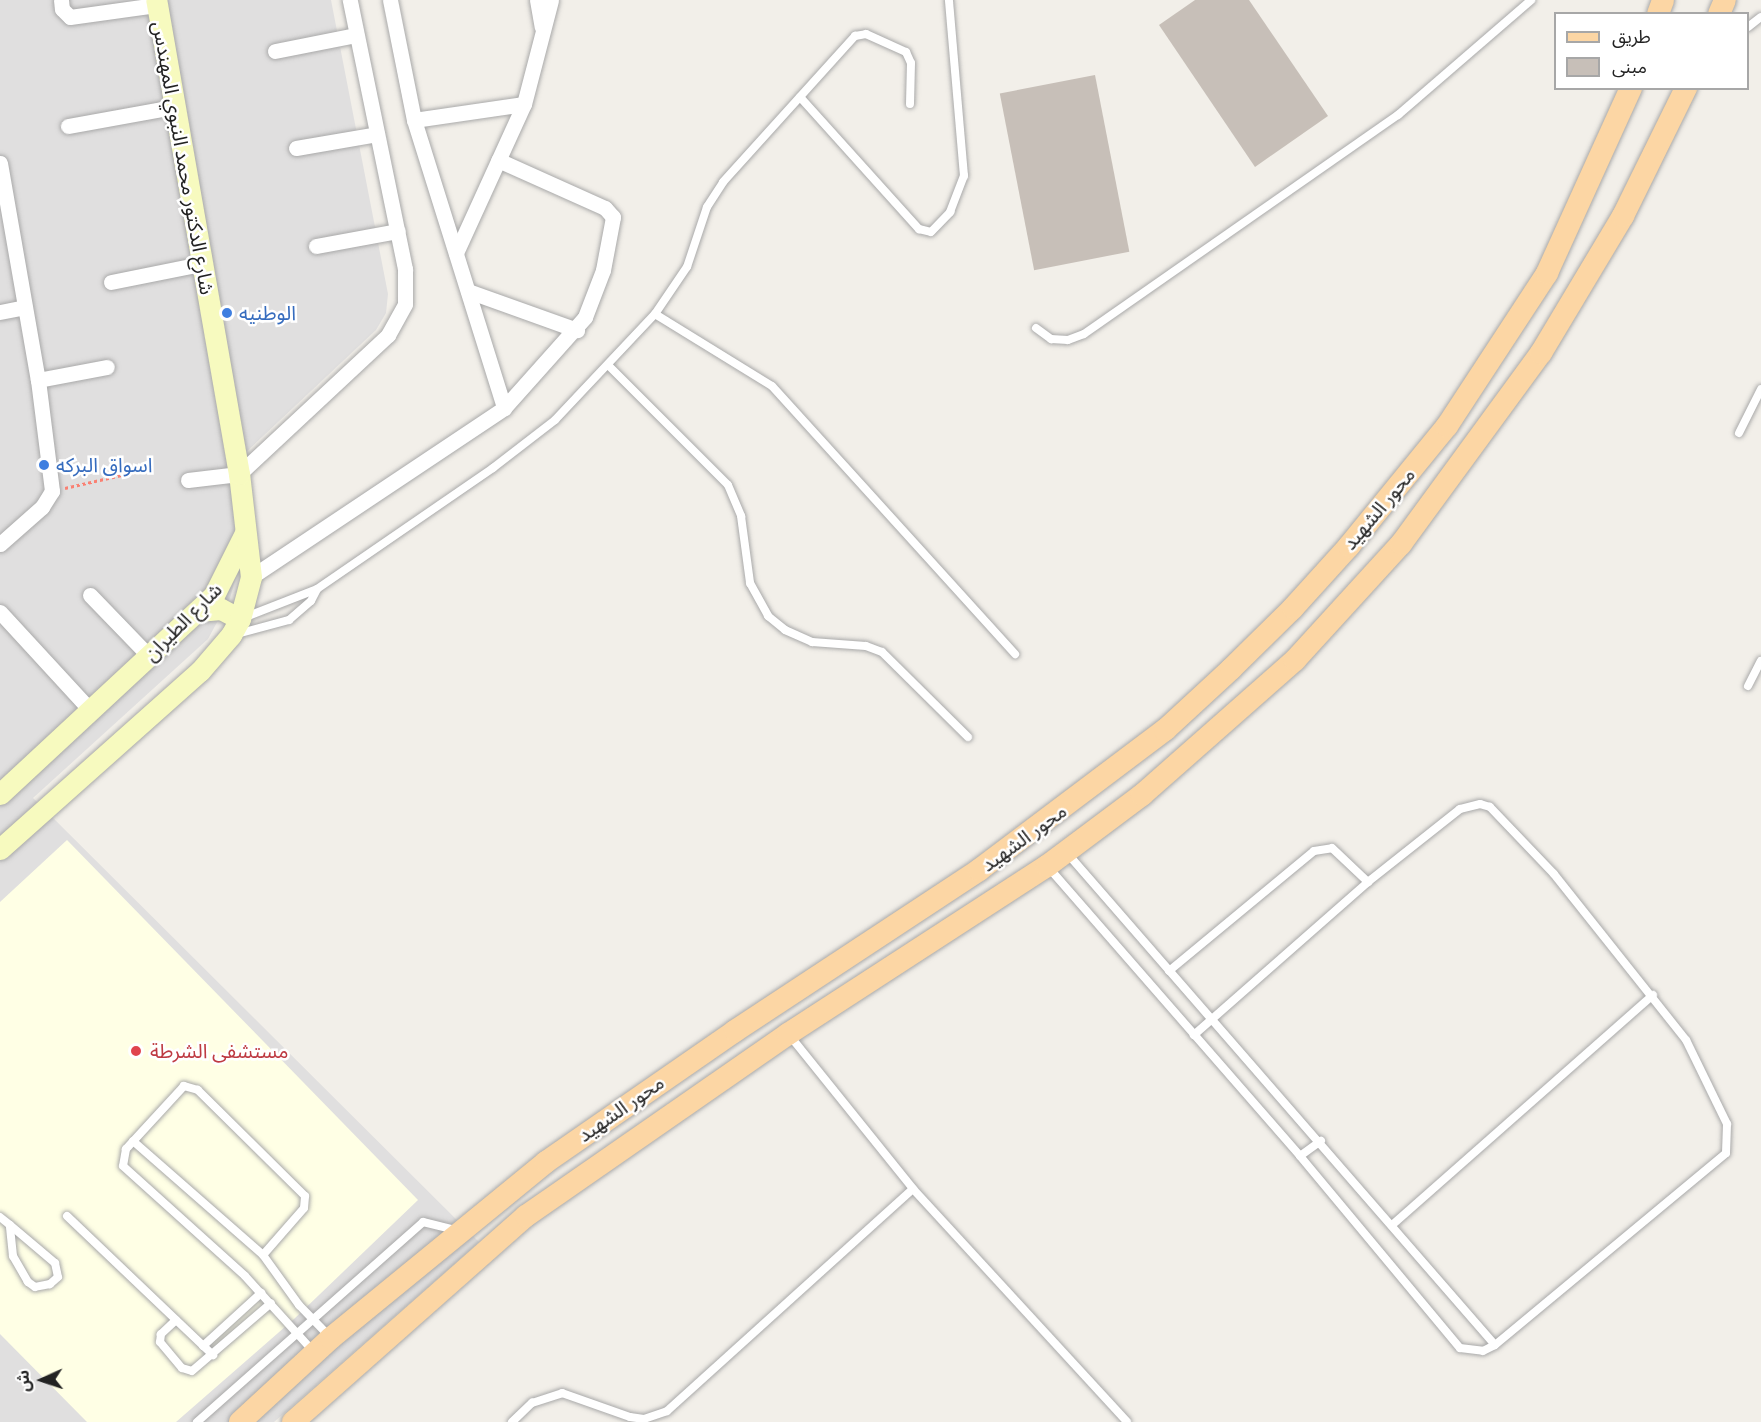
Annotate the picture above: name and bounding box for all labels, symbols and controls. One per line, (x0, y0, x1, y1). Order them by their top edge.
legend (1554, 12, 1749, 90)
street label: شارع الدكتور محمد النبوي المهندس (147, 19, 219, 297)
text: طريق (1612, 26, 1651, 48)
text: مبنى (1612, 56, 1647, 78)
place label: الوطنيه (239, 301, 296, 325)
marker: الوطنيه (220, 306, 234, 320)
place label: اسواق البركه (56, 453, 153, 477)
marker: اسواق البركه (37, 458, 51, 472)
street label: محور الشهيد (1338, 463, 1420, 555)
street label: شارع الطيران (139, 578, 227, 666)
street label: محور الشهيد (977, 799, 1071, 877)
place label: مستشفى الشرطة (150, 1039, 289, 1063)
marker: مستشفى الشرطة (127, 1042, 145, 1060)
street label: محور الشهيد (573, 1071, 669, 1147)
north arrow (12, 1350, 72, 1410)
text: ش (13, 1370, 34, 1392)

